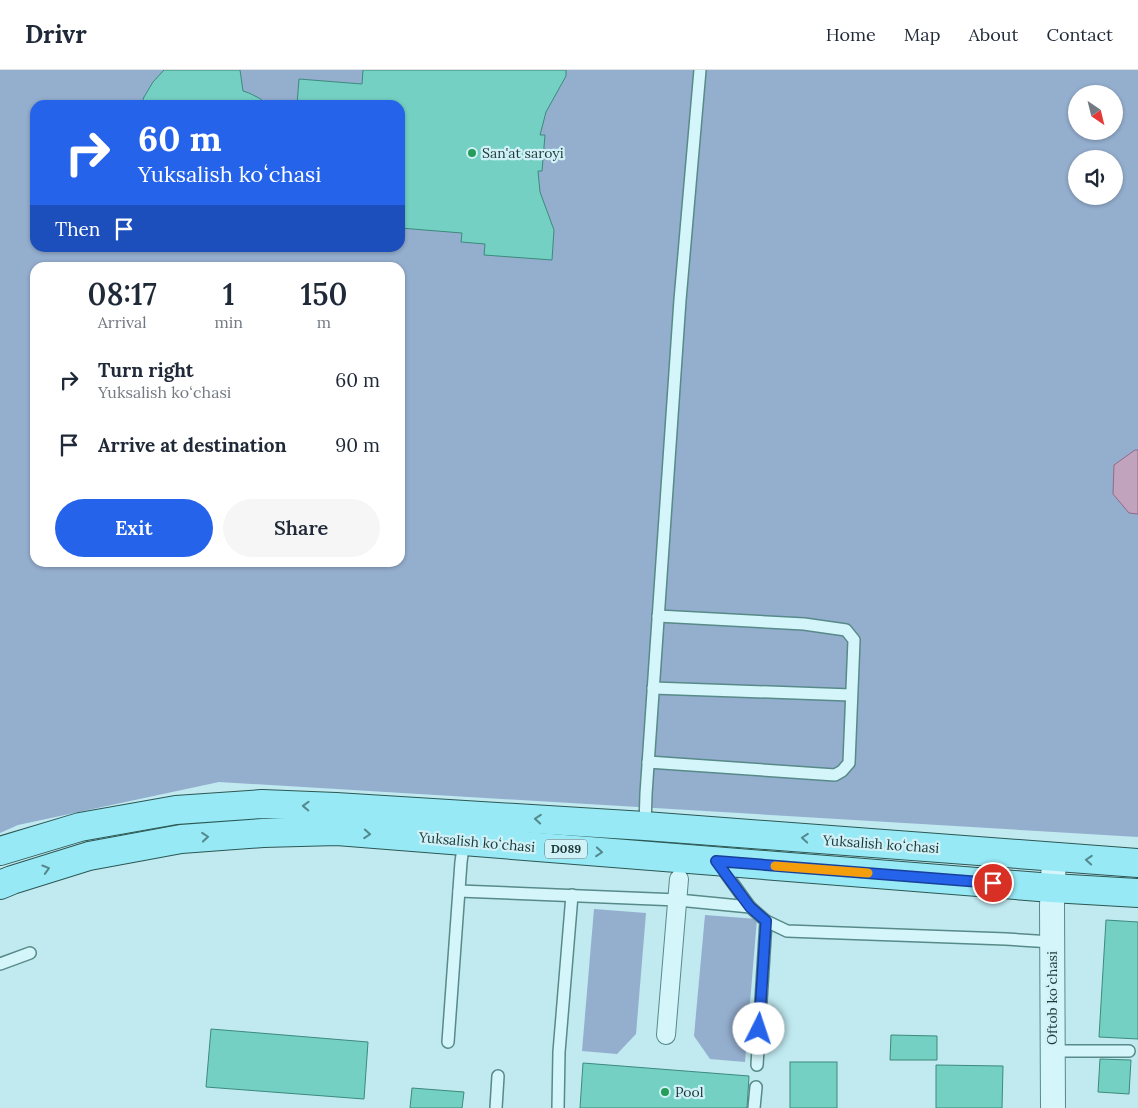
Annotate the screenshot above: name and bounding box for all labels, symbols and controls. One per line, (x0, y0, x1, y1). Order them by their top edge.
text: Drivr (25, 19, 87, 50)
text: Home (826, 23, 876, 46)
text: Map (904, 23, 940, 46)
text: About (968, 23, 1018, 46)
text: Contact (1046, 23, 1113, 46)
north arrow (1068, 85, 1122, 140)
map controls (1068, 85, 1123, 205)
text: 60 m (138, 116, 222, 161)
icon: right (55, 120, 120, 185)
place label: San'at saroyi (482, 144, 564, 162)
marker: San'at saroyi (466, 147, 478, 159)
button: sound (1068, 150, 1123, 205)
text: Yuksalish koʻchasi (138, 160, 321, 188)
icon: arrive (110, 215, 138, 243)
text: Then (55, 217, 100, 241)
text: 08:17 (88, 275, 157, 313)
text: 1 (223, 275, 235, 313)
text: 150 (300, 275, 347, 313)
text: Arrival (98, 312, 147, 332)
text: min (214, 312, 243, 332)
text: m (317, 312, 331, 332)
text: Turn right (98, 358, 194, 382)
icon: right (55, 366, 83, 394)
text: 60 m (335, 368, 380, 392)
text: Yuksalish koʻchasi (98, 382, 231, 402)
icon: arrive (55, 431, 83, 459)
text: Arrive at destination (98, 433, 287, 457)
text: 90 m (335, 433, 380, 457)
button: Exit (55, 499, 213, 557)
button: Share (223, 499, 380, 557)
one-way arrow (302, 800, 310, 811)
one-way arrow (534, 814, 542, 825)
one-way arrow (364, 828, 372, 839)
street label: Yuksalish koʻchasi (417, 828, 536, 856)
street label: Yuksalish koʻchasi (821, 831, 940, 857)
one-way arrow (201, 832, 209, 843)
one-way arrow (801, 833, 809, 844)
road number: D089 (545, 840, 587, 859)
one-way arrow (595, 846, 603, 857)
one-way arrow (1085, 854, 1093, 865)
pin (972, 862, 1014, 904)
one-way arrow (42, 865, 50, 875)
icon: arrive (979, 869, 1007, 897)
street label: Oftob koʻchasi (1043, 951, 1061, 1045)
position arrow (732, 1002, 784, 1054)
place label: Pool (675, 1083, 704, 1101)
marker: Pool (659, 1086, 671, 1098)

